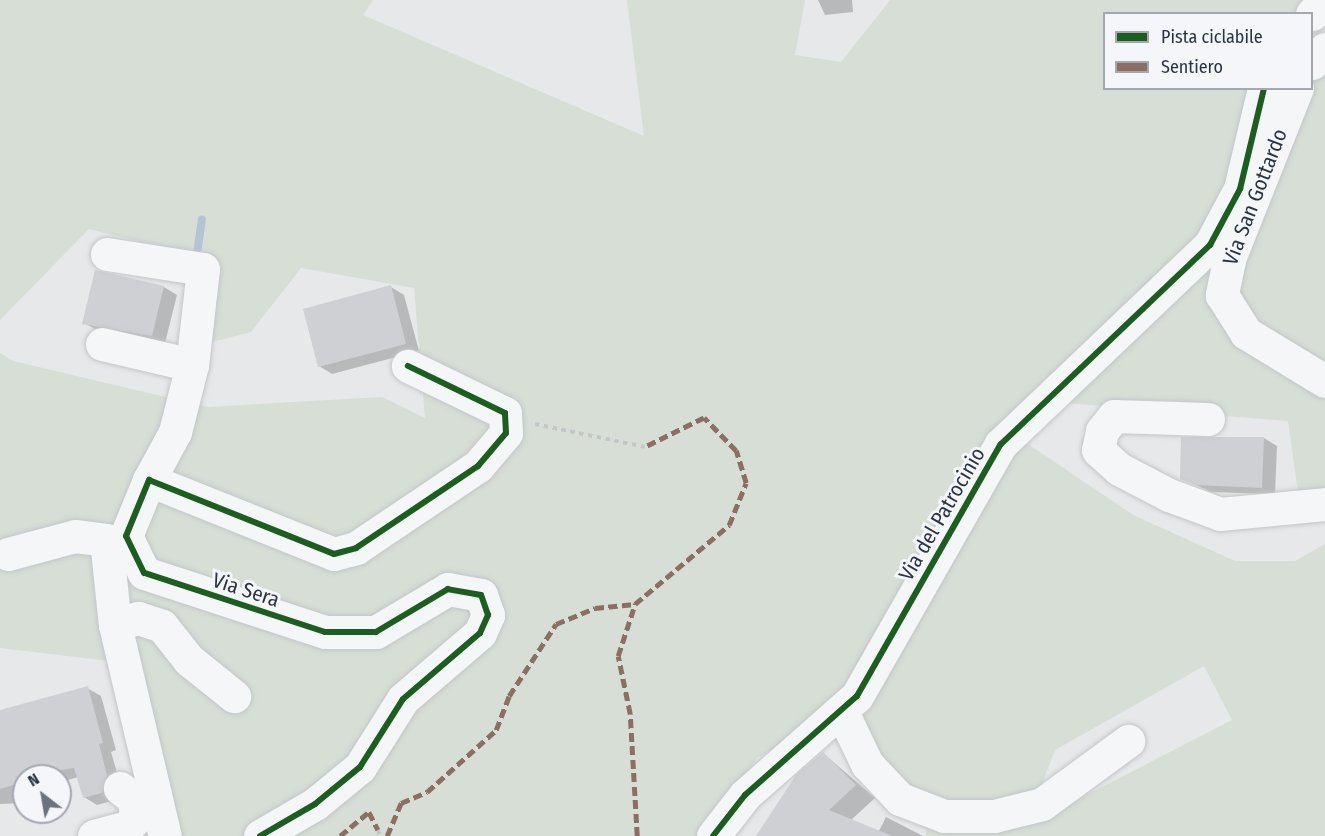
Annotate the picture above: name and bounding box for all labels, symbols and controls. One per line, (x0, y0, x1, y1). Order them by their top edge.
legend (1103, 12, 1313, 90)
text: Pista ciclabile (1161, 26, 1263, 48)
text: Sentiero (1161, 56, 1223, 78)
street label: Via San Gottardo (1217, 125, 1293, 269)
street label: Via del Patrocinio (894, 443, 990, 585)
street label: Via Sera (209, 567, 283, 613)
north arrow (12, 764, 72, 824)
text: N (24, 769, 43, 790)

